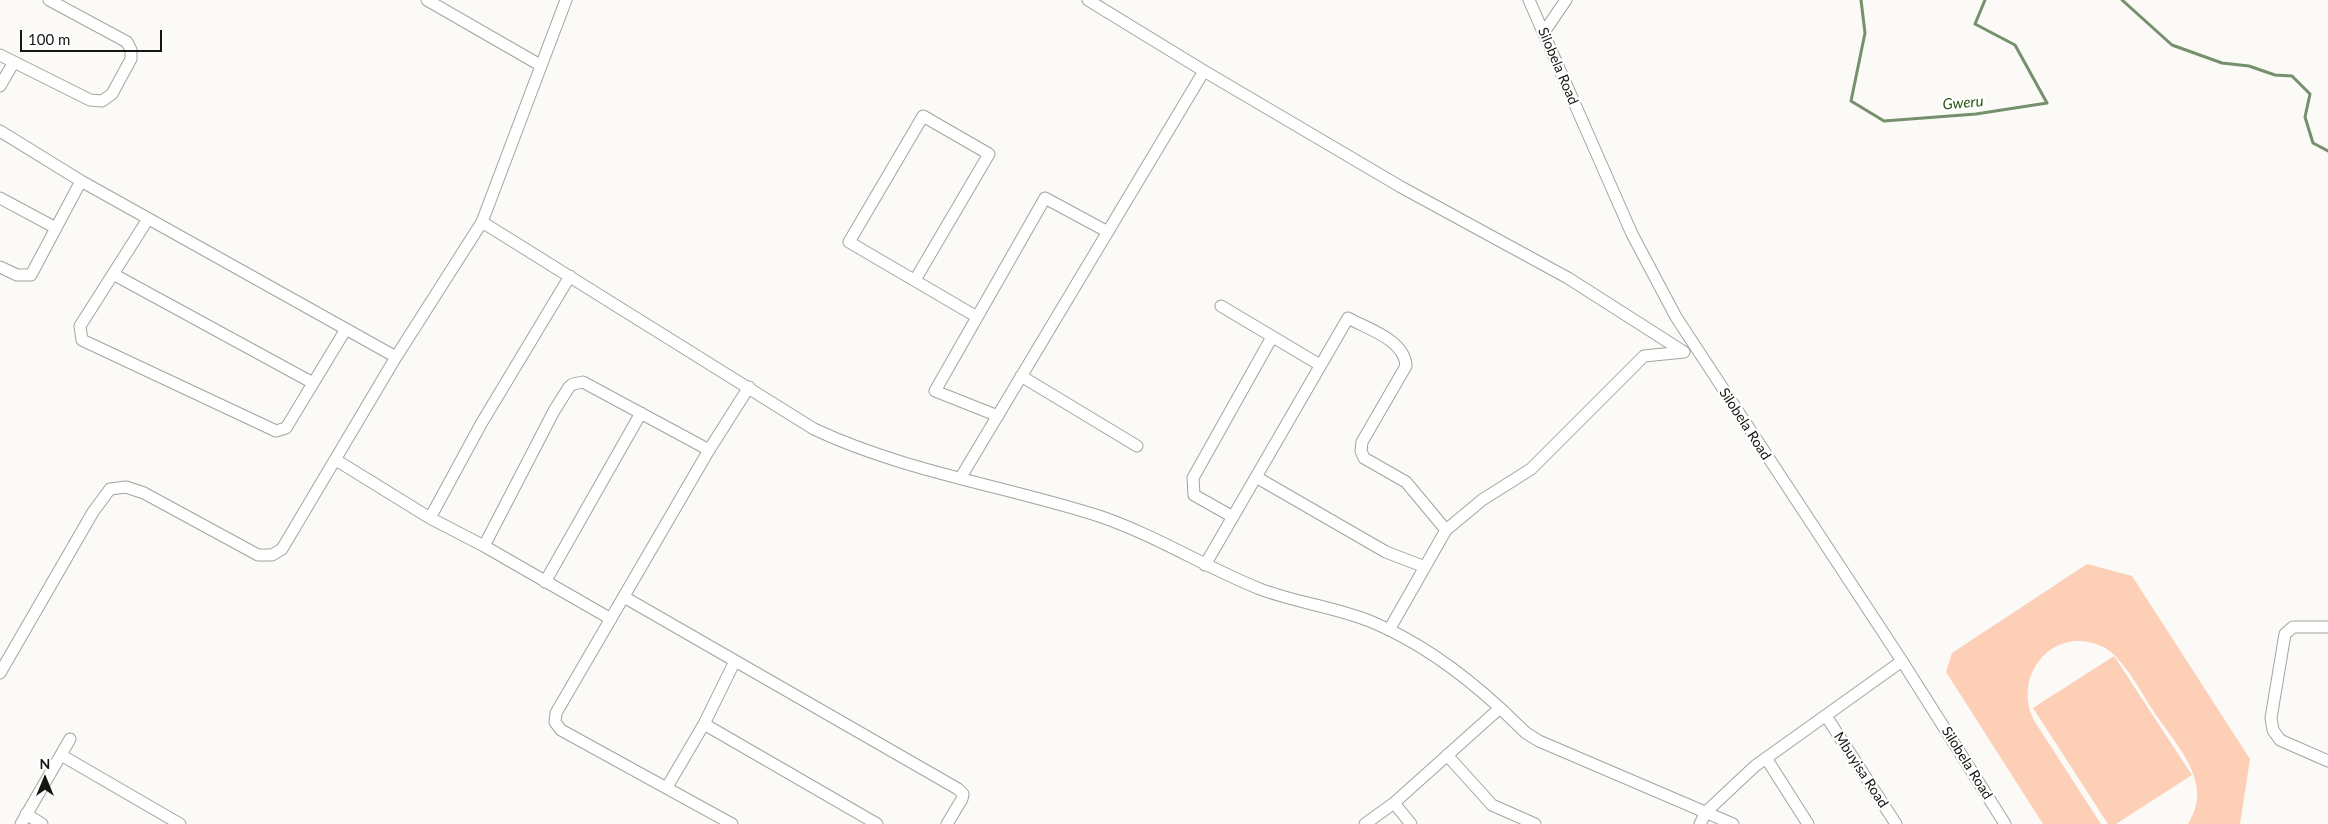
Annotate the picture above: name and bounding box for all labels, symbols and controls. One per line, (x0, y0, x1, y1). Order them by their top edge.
scale bar (22, 20, 165, 52)
street label: Silobela Road (1534, 25, 1582, 107)
text: 100 m (28, 30, 70, 48)
water label: Gweru (1942, 92, 1984, 114)
street label: Silobela Road (1716, 385, 1774, 463)
street label: Silobela Road (1938, 724, 1996, 802)
street label: Mbuyisa Road (1830, 729, 1892, 811)
north arrow (20, 754, 70, 804)
text: N (40, 755, 50, 772)

